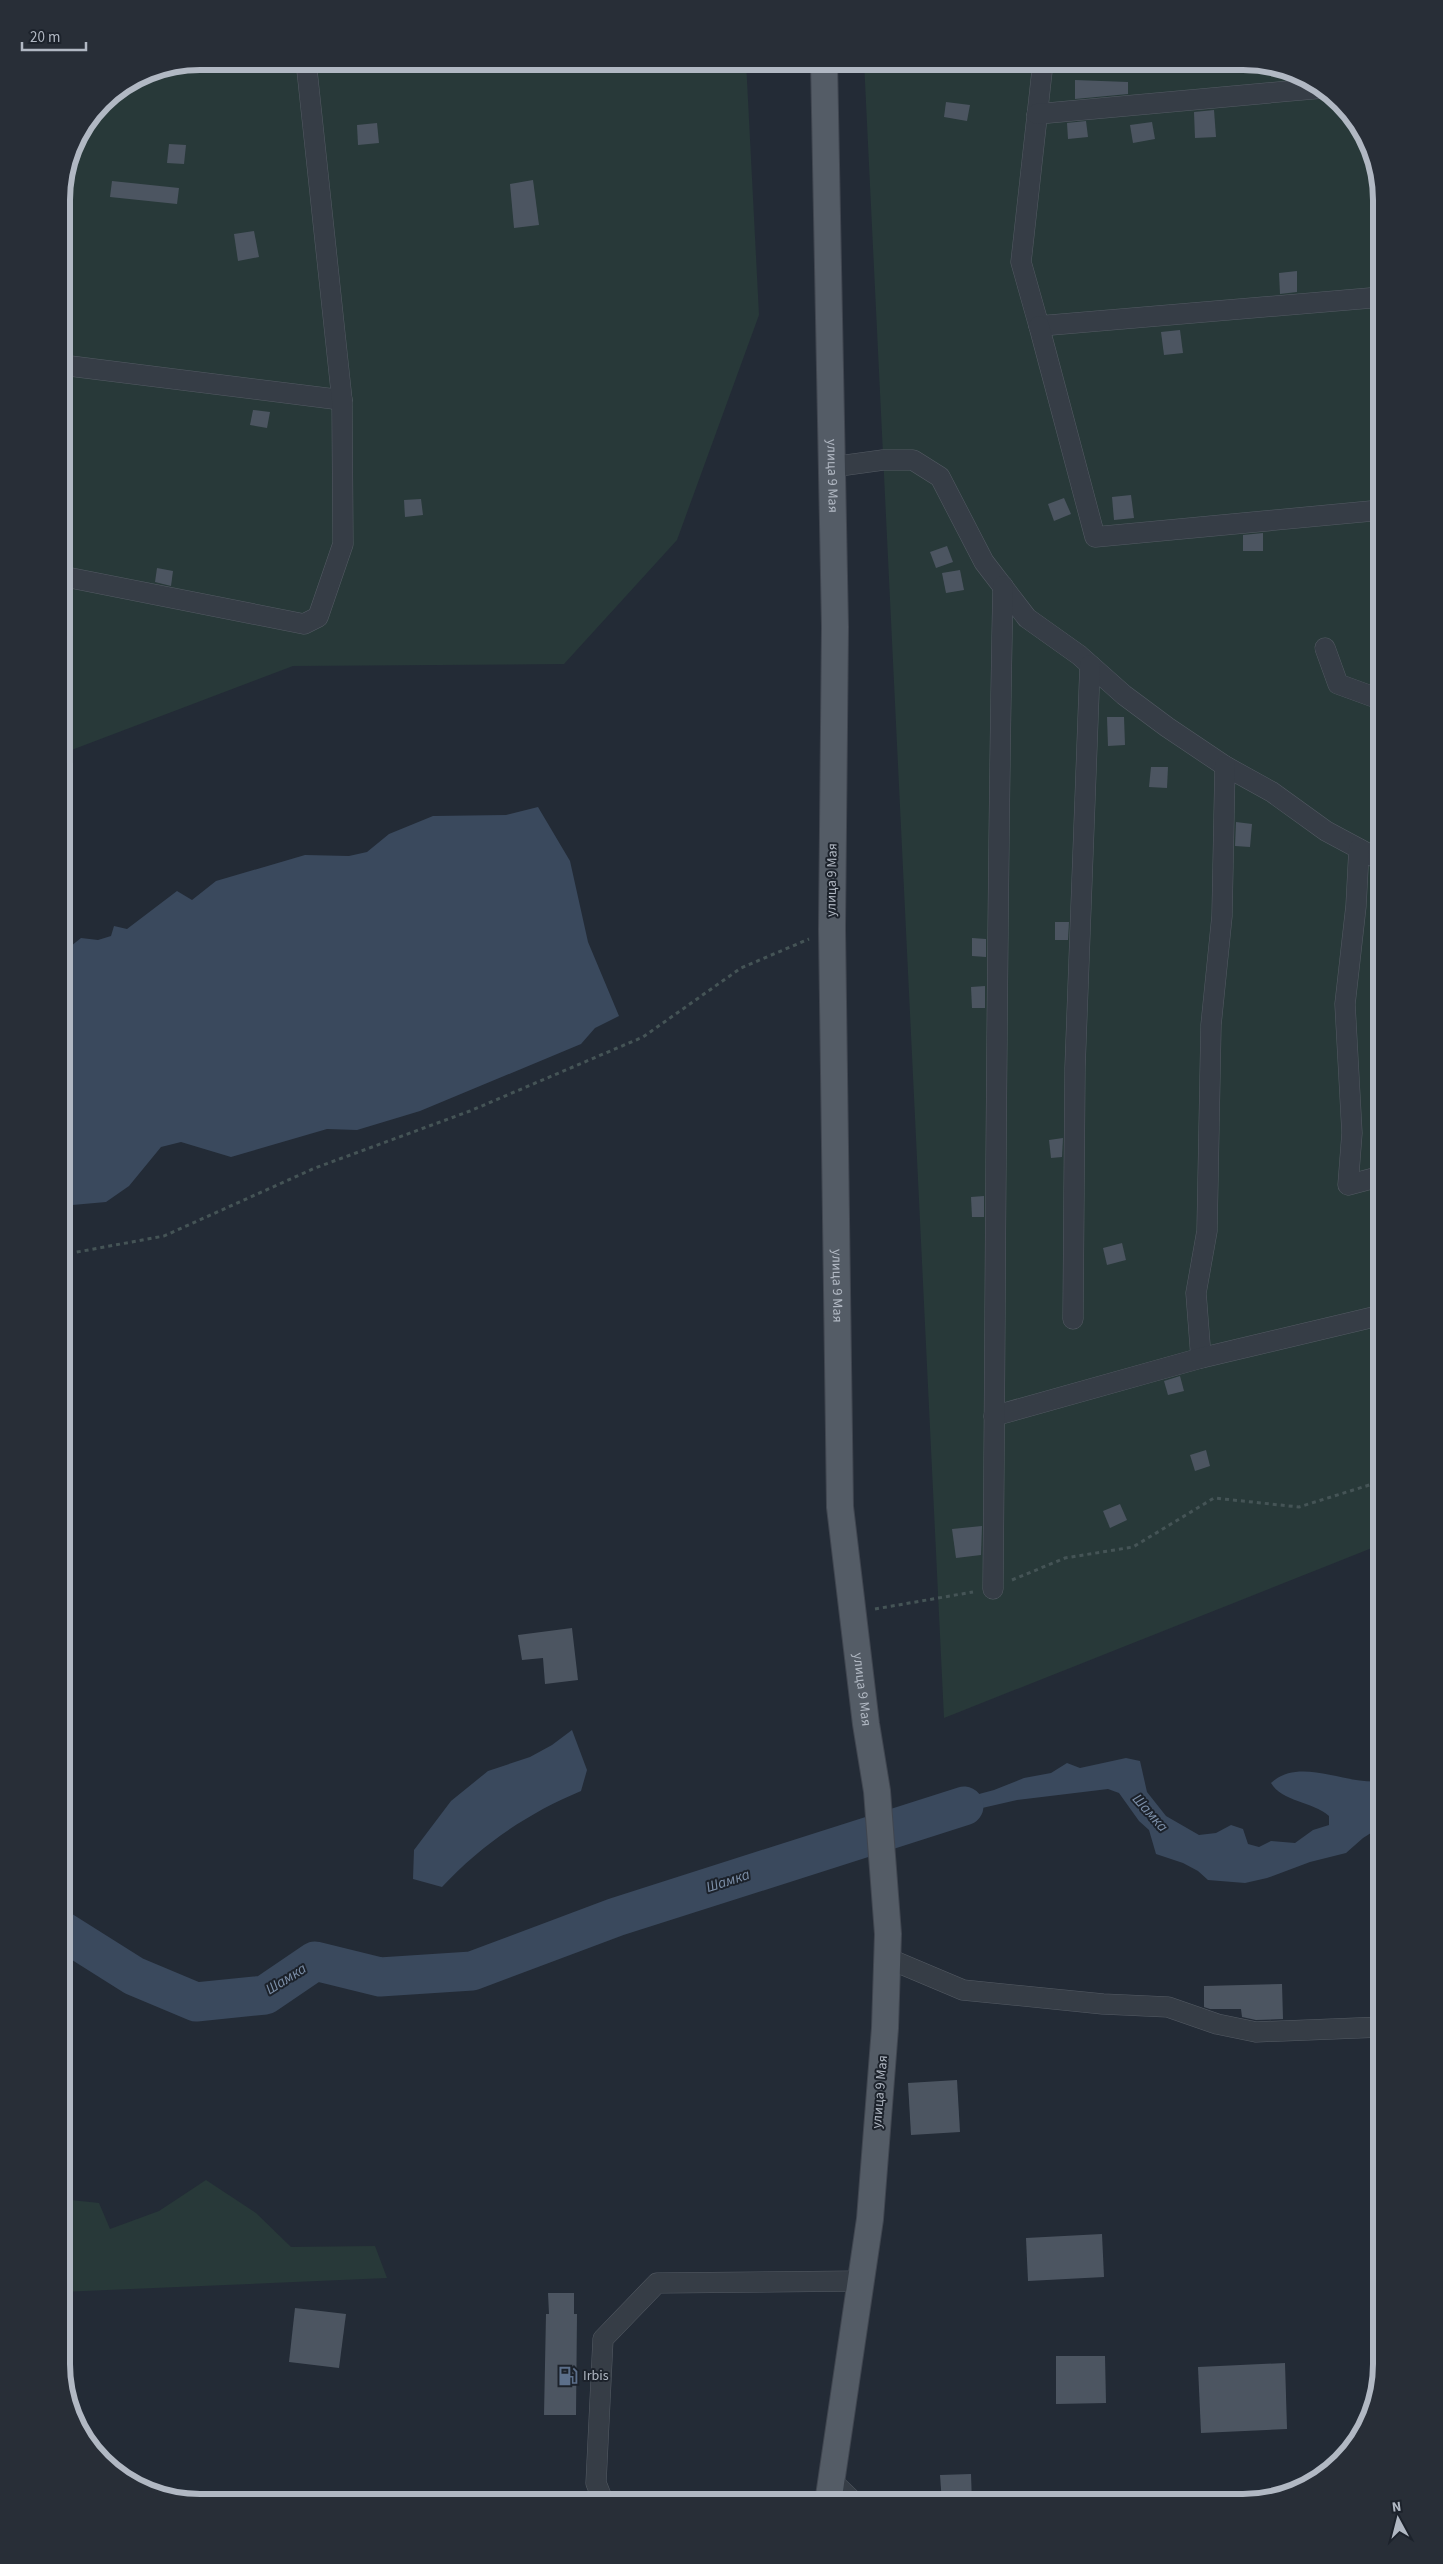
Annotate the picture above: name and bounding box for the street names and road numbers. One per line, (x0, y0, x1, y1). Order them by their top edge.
street label: улица 9 Мая (821, 439, 843, 513)
street label: улица 9 Мая (821, 843, 843, 917)
street label: улица 9 Мая (826, 1249, 847, 1323)
street label: улица 9 Мая (848, 1652, 876, 1727)
street label: улица 9 Мая (867, 2054, 893, 2130)

